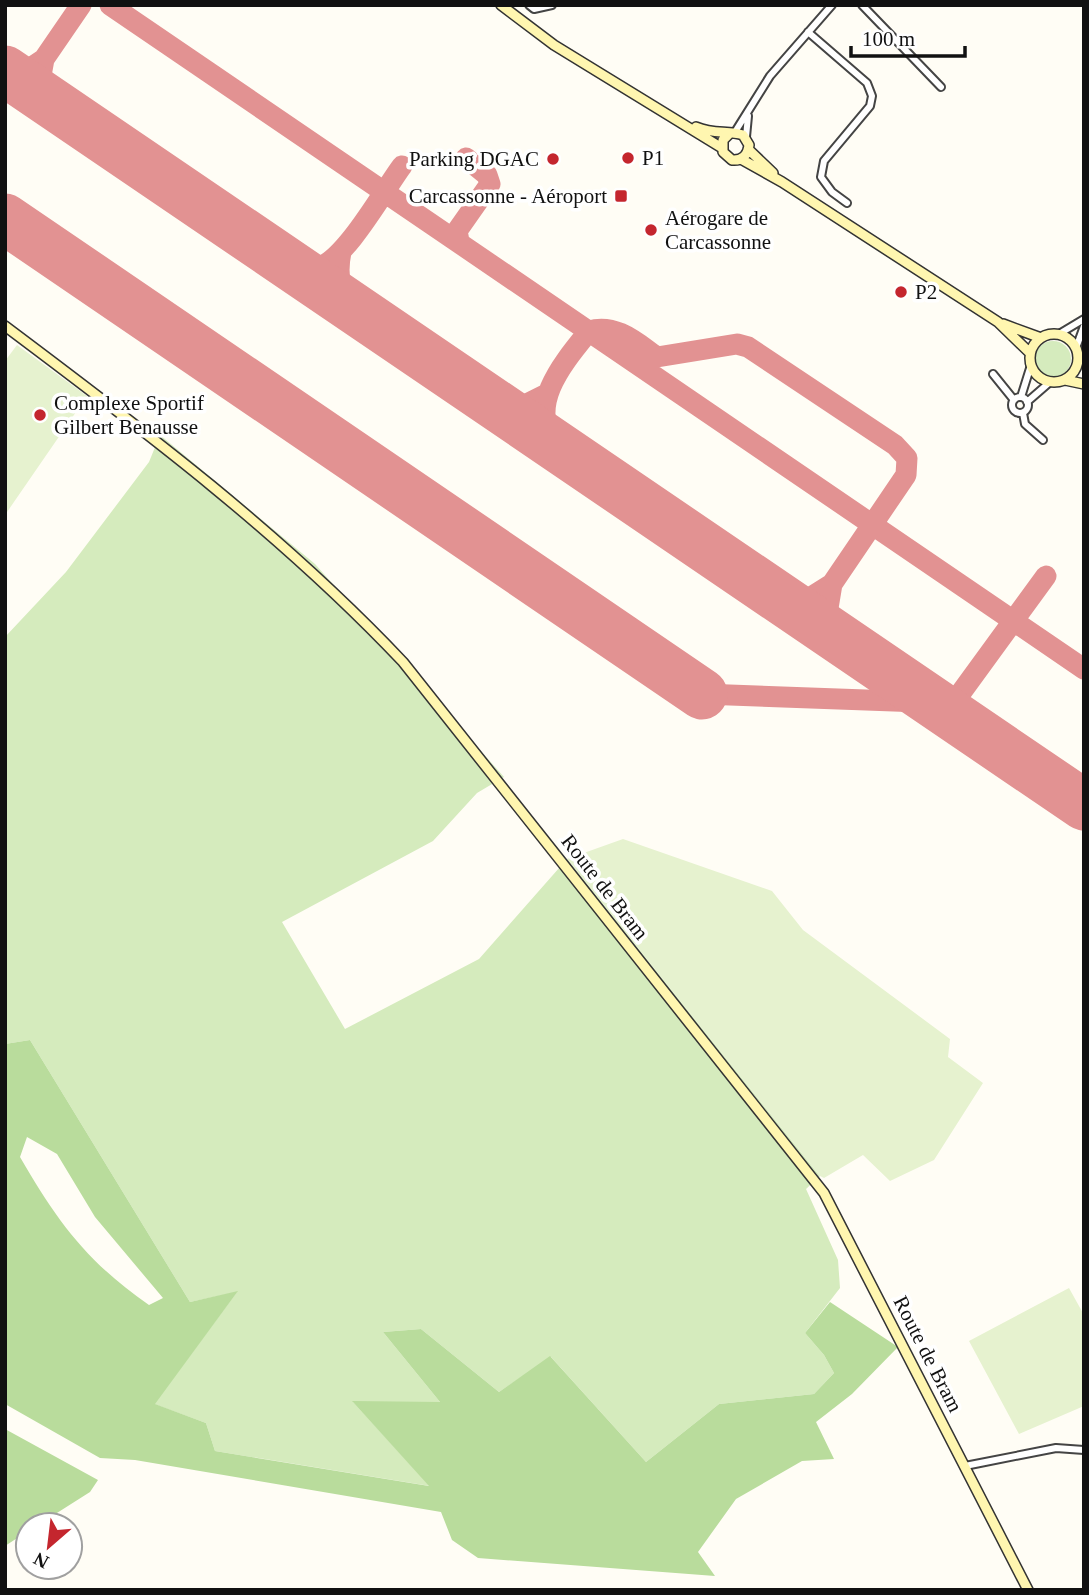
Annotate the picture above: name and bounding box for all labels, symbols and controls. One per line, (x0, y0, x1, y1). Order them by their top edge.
scale bar (851, 14, 965, 58)
text: 100 m (862, 27, 915, 51)
place label: P1 (642, 146, 664, 170)
place label: Parking DGAC (409, 147, 539, 171)
marker: P1 (620, 150, 636, 166)
marker: Parking DGAC (545, 151, 561, 167)
place label: Carcassonne - Aéroport (409, 184, 607, 208)
marker: Carcassonne - Aéroport (613, 188, 629, 204)
place label: Aérogare de Carcassonne (665, 206, 771, 254)
marker: Aérogare de Carcassonne (643, 222, 659, 238)
place label: P2 (915, 280, 937, 304)
marker: P2 (893, 284, 909, 300)
place label: Complexe Sportif Gilbert Benausse (54, 391, 204, 439)
marker: Complexe Sportif Gilbert Benausse (32, 407, 48, 423)
street label: Route de Bram (556, 830, 654, 944)
street label: Route de Bram (888, 1292, 968, 1416)
north arrow (14, 1511, 84, 1581)
text: N (30, 1548, 52, 1573)

